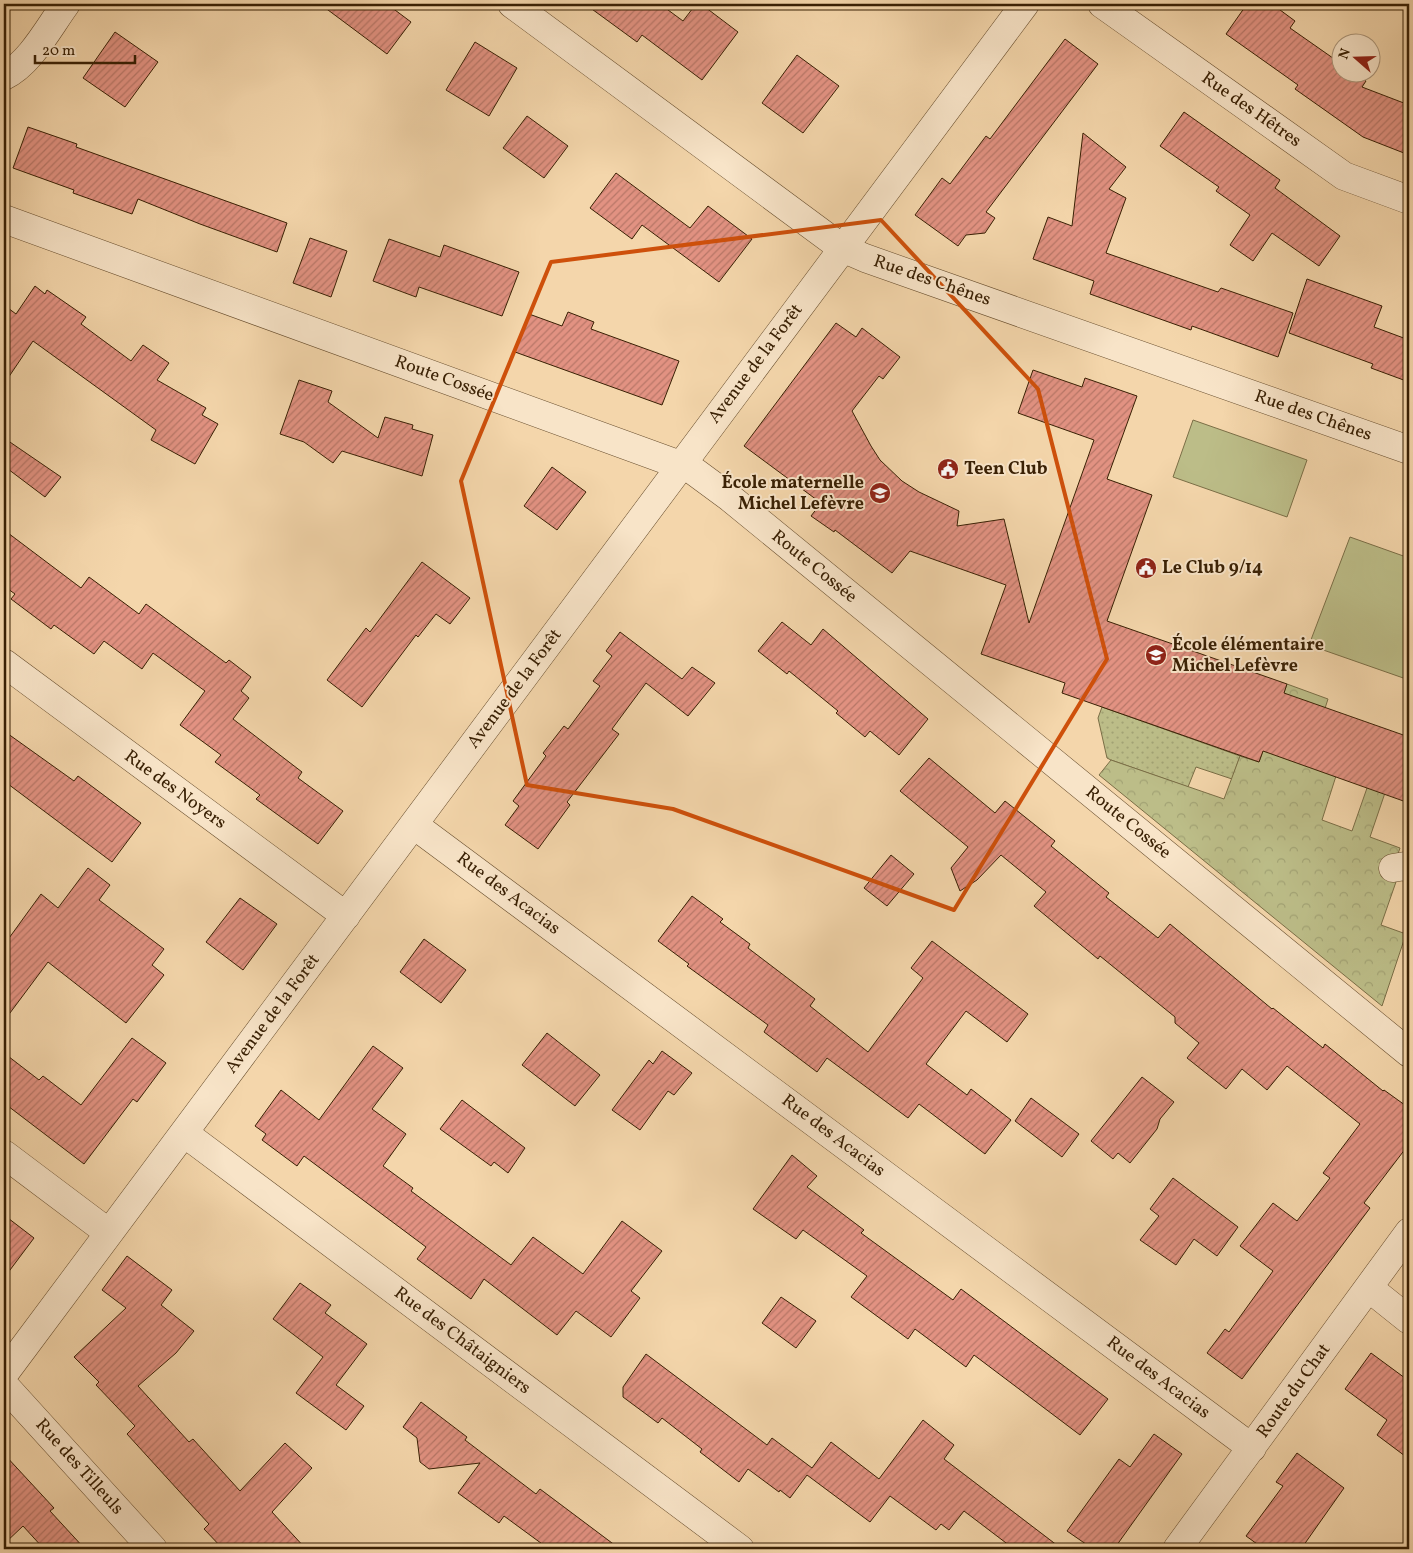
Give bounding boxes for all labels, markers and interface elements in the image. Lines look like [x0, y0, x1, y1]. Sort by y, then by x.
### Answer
scale bar [35, 32, 135, 64]
north arrow [1330, 32, 1380, 82]
text: 20 m [42, 41, 75, 62]
text: N [1335, 46, 1356, 62]
street label: Rue des Hêtres [1196, 66, 1306, 154]
street label: Rue des Chênes [870, 249, 994, 313]
street label: Avenue de la Forêt [703, 299, 809, 429]
street label: Route Cossée [391, 350, 497, 408]
street label: Rue des Chênes [1251, 384, 1375, 448]
public building icon: Teen Club [936, 457, 960, 481]
place label: Teen Club [964, 457, 1048, 482]
place label: École maternelle Michel Lefèvre [722, 471, 864, 517]
school or university icon: École maternelle Michel Lefèvre [868, 481, 892, 505]
street label: Route Cossée [766, 525, 862, 609]
public building icon: Le Club 9/14 [1134, 556, 1158, 580]
place label: Le Club 9/14 [1162, 556, 1263, 581]
street label: Avenue de la Forêt [462, 624, 568, 754]
place label: École élémentaire Michel Lefèvre [1172, 633, 1324, 679]
school or university icon: École élémentaire Michel Lefèvre [1144, 643, 1168, 667]
street label: Rue des Noyers [119, 744, 231, 836]
street label: Route Cossée [1080, 781, 1176, 865]
street label: Rue des Acacias [451, 847, 565, 941]
street label: Avenue de la Forêt [220, 949, 326, 1079]
street label: Rue des Acacias [776, 1089, 890, 1183]
street label: Rue des Châtaigniers [388, 1281, 536, 1401]
street label: Rue des Acacias [1101, 1331, 1215, 1425]
street label: Route du Chat [1251, 1339, 1337, 1443]
street label: Rue des Tilleuls [29, 1413, 129, 1521]

